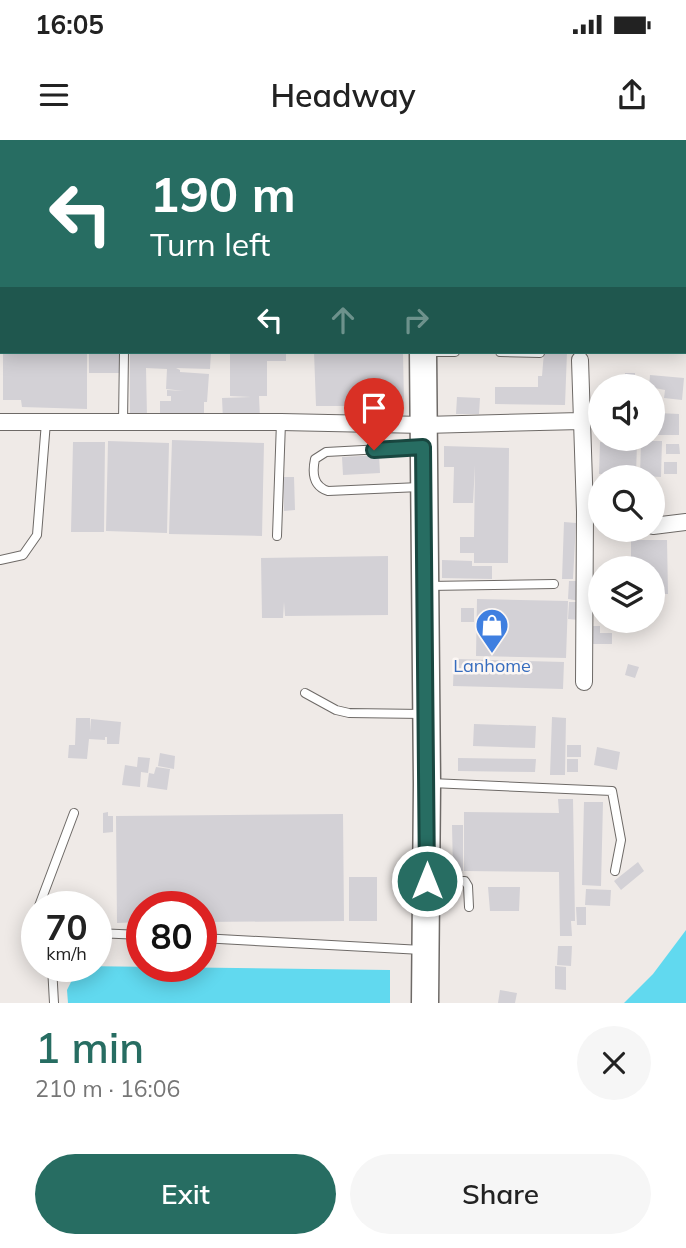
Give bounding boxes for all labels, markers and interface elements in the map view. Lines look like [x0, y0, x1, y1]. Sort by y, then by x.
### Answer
text: 16:05 [35, 8, 104, 41]
text: Headway [270, 75, 416, 115]
icon: menu [35, 76, 73, 114]
icon: share [613, 76, 651, 114]
text: 190 m [150, 163, 296, 224]
icon: left [35, 168, 126, 259]
text: Turn left [150, 224, 270, 264]
icon: left [251, 301, 289, 339]
icon: ahead [324, 301, 362, 339]
icon: right [397, 301, 435, 339]
map controls [588, 374, 665, 633]
button: sound [588, 374, 665, 451]
pin [344, 378, 404, 450]
icon: arrive [355, 389, 393, 427]
button: search [588, 465, 665, 542]
button: layers [588, 556, 665, 633]
shop icon: Lanhome [473, 606, 511, 655]
place label: Lanhome [453, 654, 531, 677]
position arrow [390, 844, 464, 918]
speed limit sign: 80 [126, 891, 217, 982]
text: 70 [45, 905, 88, 949]
text: km/h [46, 942, 87, 965]
text: 1 min [35, 1021, 144, 1074]
button: close [577, 1026, 651, 1100]
text: 210 m · 16:06 [35, 1074, 180, 1103]
button: Exit [35, 1154, 336, 1234]
button: Share [350, 1154, 651, 1234]

